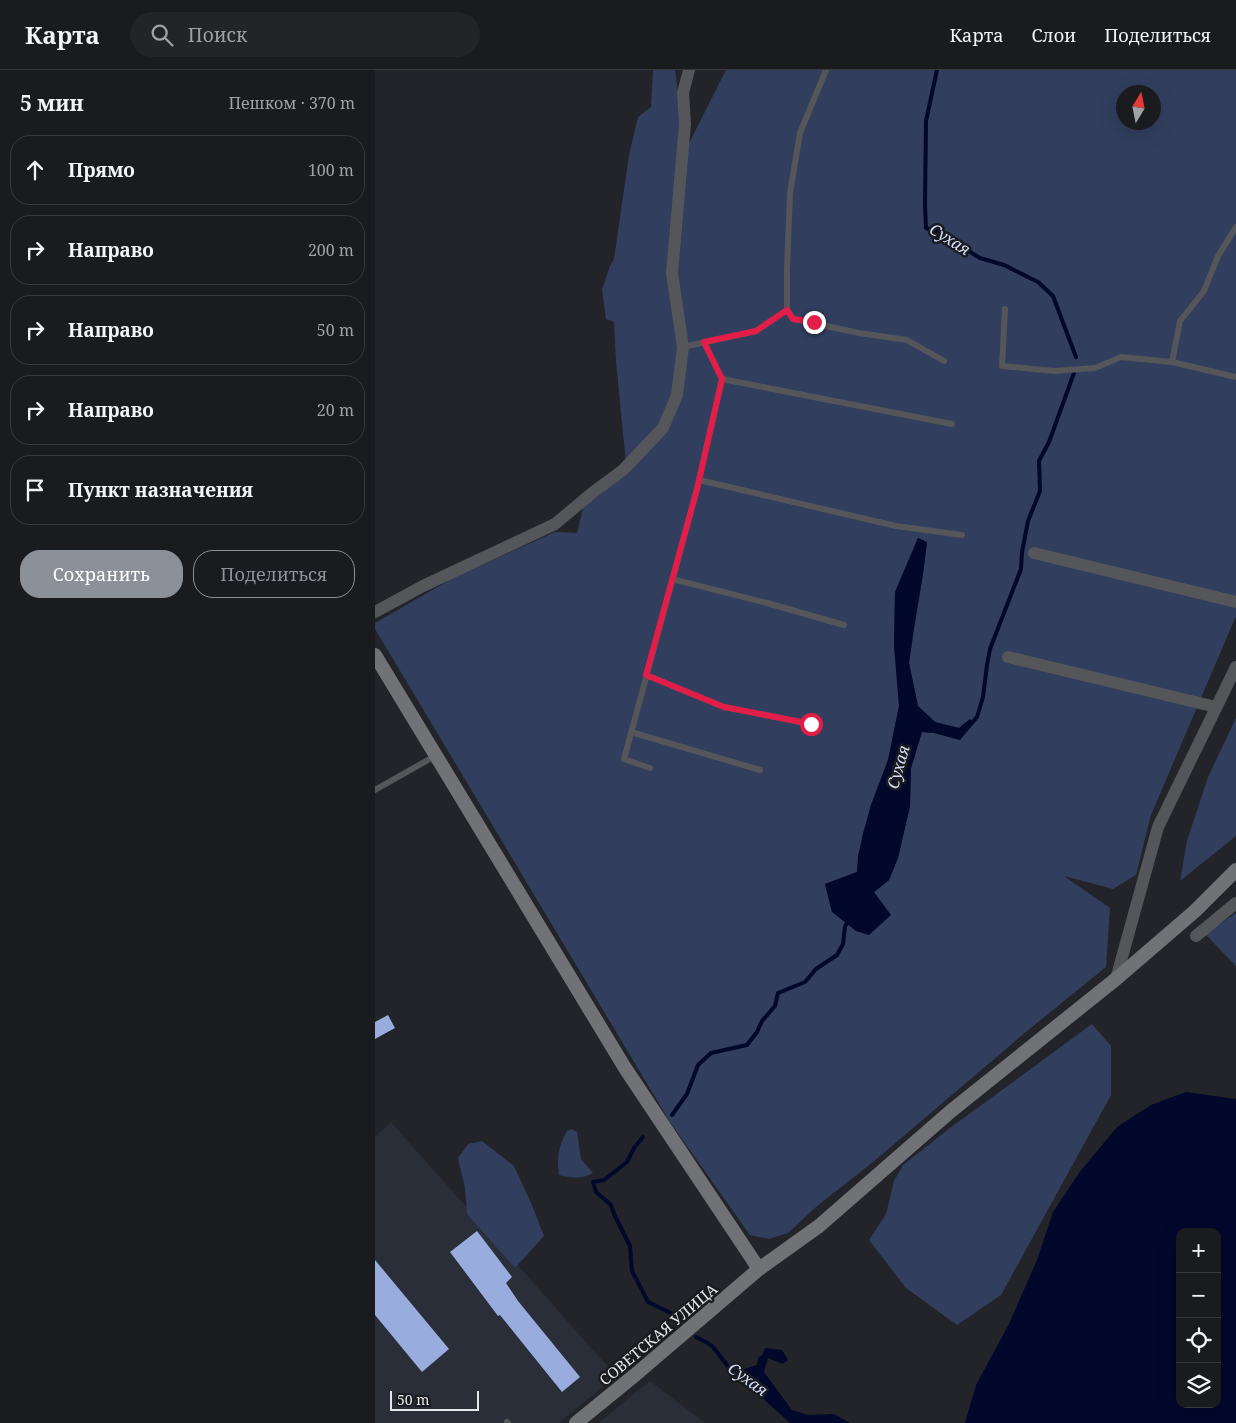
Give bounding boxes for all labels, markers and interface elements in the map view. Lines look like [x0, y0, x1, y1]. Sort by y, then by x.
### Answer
search box [130, 12, 480, 57]
text: Карта [25, 18, 100, 51]
icon: search [148, 21, 176, 49]
text: Поиск [188, 22, 247, 48]
text: Карта [949, 23, 1004, 47]
text: Слои [1032, 23, 1076, 47]
text: Поделиться [1104, 23, 1211, 47]
north arrow [1116, 85, 1161, 130]
text: 5 мин [20, 89, 84, 117]
text: Пешком · 370 m [228, 92, 355, 114]
icon: ahead [21, 156, 49, 184]
text: Прямо [68, 157, 135, 183]
text: 100 m [308, 159, 354, 181]
water label: Сухая [925, 218, 975, 260]
icon: right [21, 236, 49, 264]
text: Направо [68, 237, 154, 263]
text: 200 m [308, 239, 354, 261]
route end [803, 311, 826, 334]
icon: right [21, 316, 49, 344]
text: Направо [68, 317, 154, 343]
text: 50 m [317, 319, 354, 341]
icon: right [21, 396, 49, 424]
text: Направо [68, 397, 154, 423]
text: 20 m [317, 399, 354, 421]
icon: arrive [21, 476, 49, 504]
text: Пункт назначения [68, 477, 253, 503]
button: Сохранить [20, 550, 183, 598]
button: Поделиться [193, 550, 355, 598]
route start [800, 713, 823, 736]
water label: Сухая [881, 743, 915, 791]
map controls [1176, 1228, 1221, 1408]
button: + [1176, 1228, 1221, 1273]
button: − [1176, 1273, 1221, 1318]
street label: СОВЕТСКАЯ УЛИЦА [595, 1278, 722, 1389]
button: locate [1176, 1318, 1221, 1363]
water label: Сухая [724, 1357, 772, 1401]
button: layers [1176, 1363, 1221, 1408]
scale bar [390, 1388, 479, 1411]
text: 50 m [397, 1390, 430, 1409]

